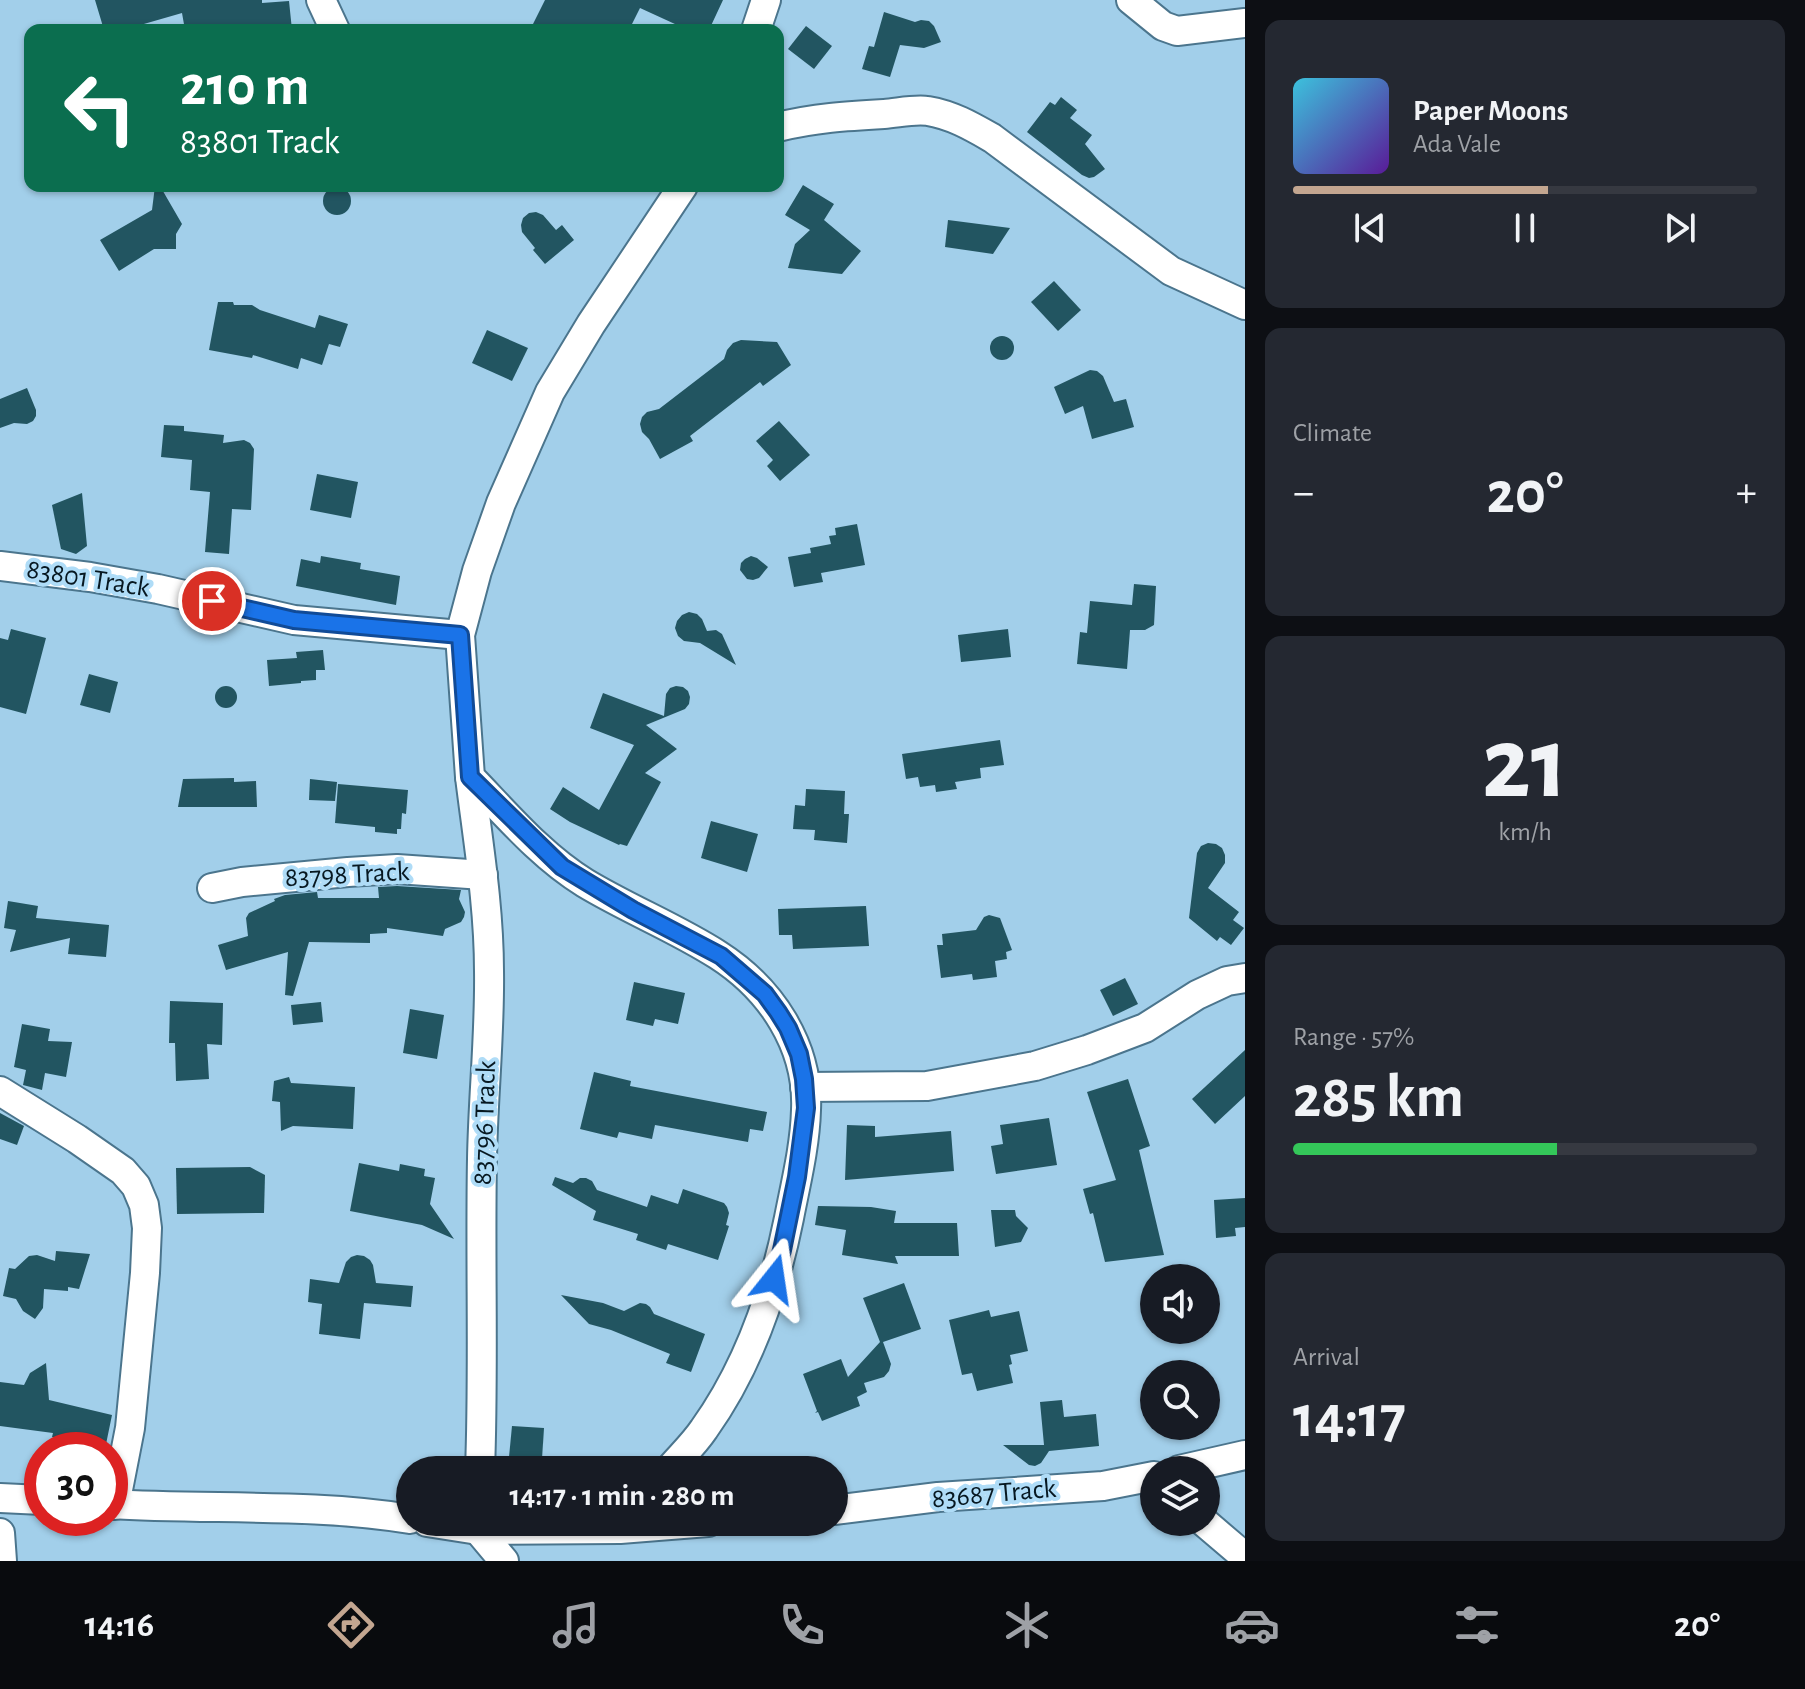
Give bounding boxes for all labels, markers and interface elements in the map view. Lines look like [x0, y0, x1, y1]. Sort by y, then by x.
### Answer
icon: left [48, 56, 152, 160]
text: 210 m [180, 59, 309, 115]
text: Paper Moons [1413, 96, 1568, 126]
text: 83801 Track [180, 124, 340, 160]
text: Ada Vale [1413, 131, 1501, 157]
icon: previous [1348, 206, 1392, 250]
icon: pause [1503, 206, 1547, 250]
icon: next [1658, 206, 1702, 250]
text: Climate [1293, 420, 1372, 446]
text: 20° [1486, 464, 1564, 524]
text: − [1293, 471, 1314, 515]
text: + [1736, 471, 1757, 515]
street label: 83801 Track [24, 555, 152, 603]
pin [178, 567, 246, 635]
icon: arrive [190, 579, 234, 623]
text: 21 [1482, 713, 1568, 817]
text: km/h [1498, 819, 1552, 845]
street label: 83798 Track [284, 858, 410, 892]
text: Range · 57% [1293, 1024, 1414, 1050]
street label: 83796 Track [469, 1060, 501, 1186]
text: 285 km [1293, 1068, 1464, 1128]
position arrow [732, 1237, 816, 1321]
map controls [1140, 1264, 1220, 1536]
button: sound [1140, 1264, 1220, 1344]
text: Arrival [1293, 1344, 1360, 1370]
button: search [1140, 1360, 1220, 1440]
text: 14:17 [1293, 1388, 1406, 1448]
speed limit sign: 30 [24, 1432, 128, 1536]
button: layers [1140, 1456, 1220, 1536]
street label: 83687 Track [931, 1475, 1058, 1513]
text: 14:17 · 1 min · 280 m [510, 1481, 734, 1511]
icon: directions [323, 1597, 379, 1653]
icon: music [548, 1597, 604, 1653]
icon: phone [774, 1597, 830, 1653]
icon: climate [999, 1597, 1055, 1653]
icon: car [1224, 1597, 1280, 1653]
icon: filters [1449, 1597, 1505, 1653]
text: 14:16 [85, 1607, 154, 1643]
text: 20° [1674, 1607, 1720, 1643]

